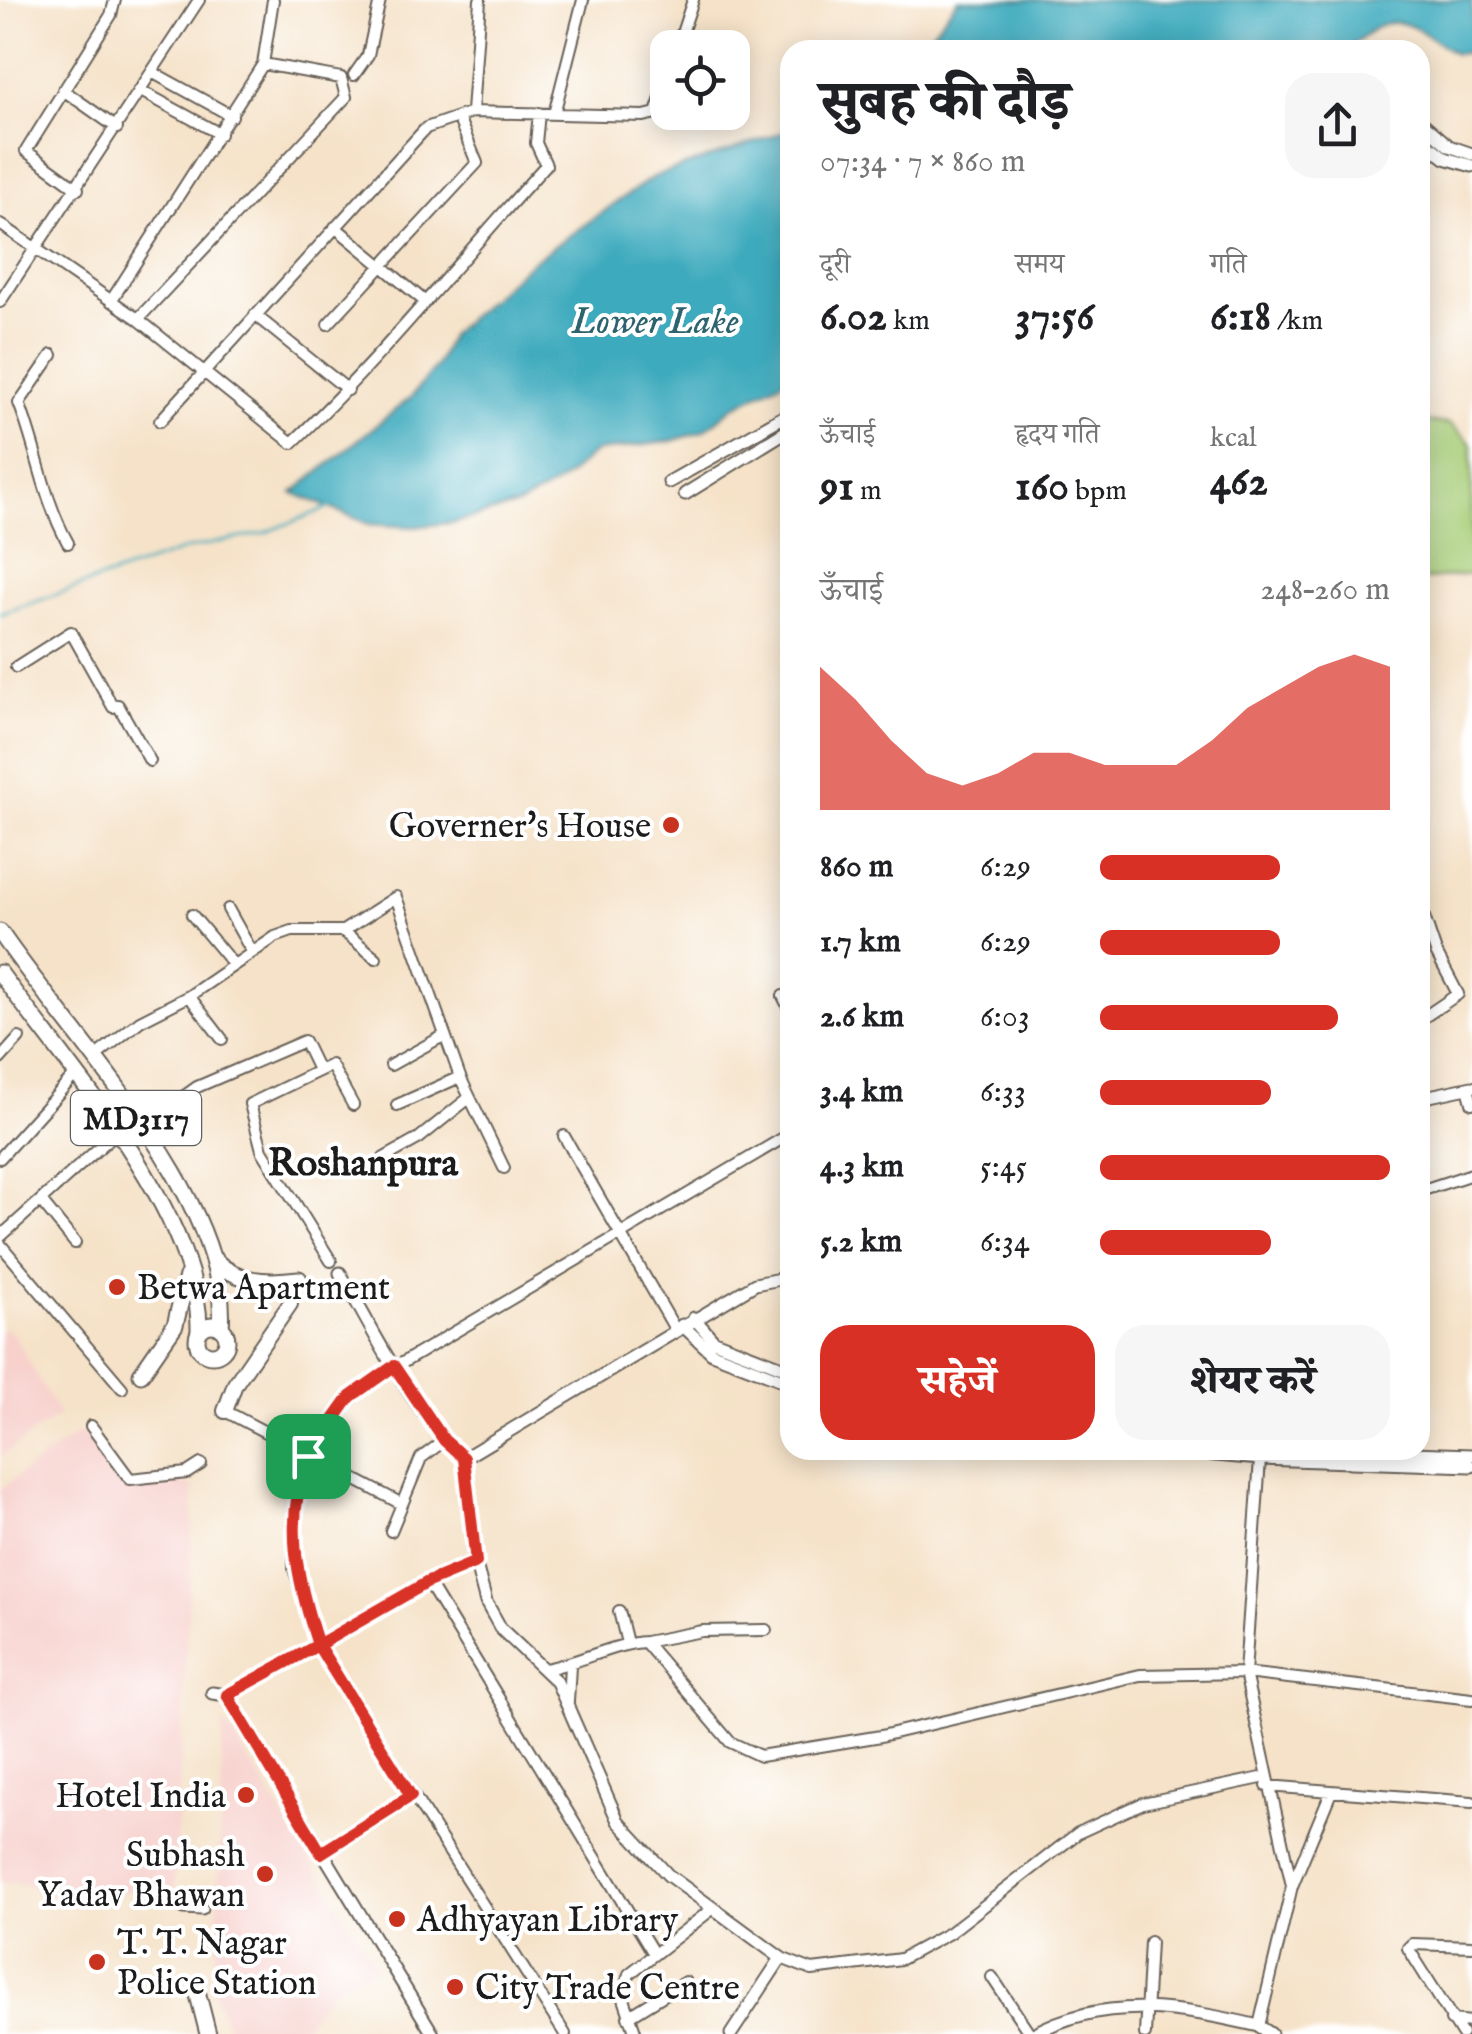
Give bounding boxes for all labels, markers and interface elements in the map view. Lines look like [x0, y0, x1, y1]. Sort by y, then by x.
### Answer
map controls [650, 30, 750, 130]
button: locate [650, 30, 750, 130]
text: सुबह की दौड़ [820, 69, 1070, 139]
button: share [1285, 73, 1390, 178]
text: 07:34 · 7 × 860 m [820, 142, 1025, 183]
text: दूरी [820, 248, 850, 283]
text: समय [1015, 248, 1064, 283]
text: गति [1210, 248, 1247, 283]
text: 6.02 [820, 291, 887, 344]
text: 37:56 [1015, 291, 1094, 344]
text: 6:18 [1210, 291, 1271, 344]
water label: Lower Lake [570, 299, 739, 347]
text: km [887, 304, 930, 339]
text: /km [1271, 304, 1323, 339]
text: ऊँचाई [820, 418, 875, 453]
text: हृदय गति [1015, 418, 1100, 453]
text: kcal [1210, 421, 1257, 456]
text: 462 [1210, 456, 1268, 509]
text: 91 [820, 461, 854, 514]
text: 160 [1015, 461, 1069, 514]
text: m [854, 474, 882, 509]
text: bpm [1069, 474, 1127, 509]
text: 248–260 m [1260, 570, 1390, 611]
text: ऊँचाई [820, 571, 883, 612]
place label: Governer's House [389, 805, 651, 850]
marker: Governer's House [660, 814, 682, 836]
text: 860 m [820, 847, 893, 888]
text: 6:29 [980, 847, 1031, 888]
text: 1.7 km [820, 922, 901, 963]
text: 6:29 [980, 922, 1031, 963]
text: 2.6 km [820, 997, 904, 1038]
text: 6:03 [980, 997, 1030, 1038]
text: 3.4 km [820, 1072, 904, 1113]
text: 6:33 [980, 1072, 1026, 1113]
road number: MD3117 [71, 1091, 201, 1145]
district label: Roshanpura [268, 1141, 459, 1189]
text: 4.3 km [820, 1147, 904, 1188]
text: 5:45 [980, 1147, 1027, 1188]
text: 5.2 km [820, 1222, 902, 1263]
text: 6:34 [980, 1222, 1030, 1263]
place label: Betwa Apartment [137, 1267, 390, 1312]
marker: Betwa Apartment [106, 1276, 128, 1298]
button: सहेजें [820, 1325, 1095, 1440]
button: शेयर करें [1115, 1325, 1390, 1440]
pin [266, 1414, 351, 1499]
icon: arrive [281, 1429, 336, 1484]
place label: Hotel India [55, 1775, 227, 1820]
marker: Hotel India [235, 1784, 257, 1806]
place label: Subhash Yadav Bhawan [37, 1834, 245, 1919]
marker: Subhash Yadav Bhawan [254, 1863, 276, 1885]
place label: Adhyayan Library [416, 1899, 679, 1944]
marker: Adhyayan Library [386, 1908, 408, 1930]
place label: T. T. Nagar Police Station [117, 1922, 317, 2007]
marker: T. T. Nagar Police Station [86, 1951, 108, 1973]
place label: City Trade Centre [475, 1967, 740, 2012]
marker: City Trade Centre [444, 1976, 466, 1998]

